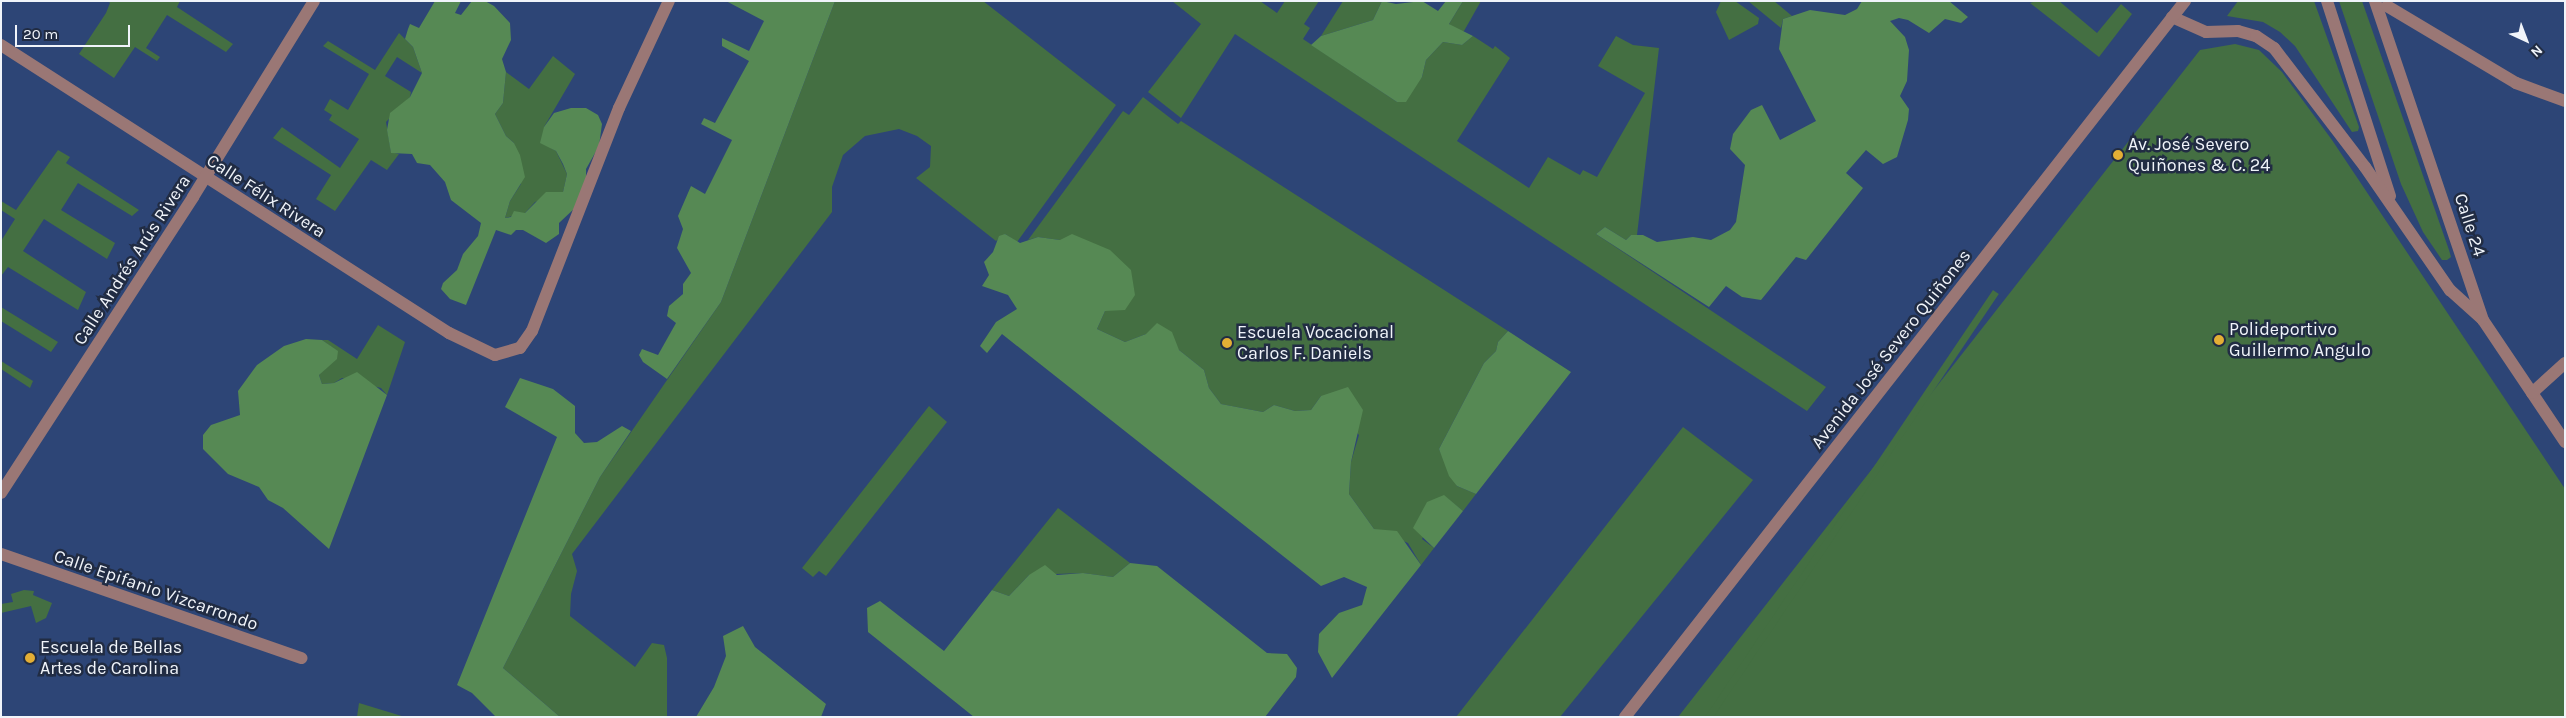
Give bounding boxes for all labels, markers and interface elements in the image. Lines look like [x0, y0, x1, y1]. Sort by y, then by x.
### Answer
scale bar [18, 15, 132, 47]
north arrow [2501, 15, 2551, 65]
text: 20 m [23, 25, 58, 43]
text: N [2527, 42, 2546, 61]
place label: Av. José Severo Quiñones & C. 24 [2128, 134, 2270, 176]
street label: Calle Félix Rivera [202, 149, 330, 243]
marker: Av. José Severo Quiñones & C. 24 [2112, 149, 2124, 161]
street label: Calle Andrés Arús Rivera [69, 171, 195, 349]
street label: Calle 24 [2450, 191, 2490, 259]
street label: Avenida José Severo Quiñones [1807, 245, 1975, 453]
place label: Polideportivo Guillermo Angulo [2229, 319, 2371, 362]
place label: Escuela Vocacional Carlos F. Daniels [1237, 322, 1394, 364]
marker: Polideportivo Guillermo Angulo [2213, 334, 2225, 346]
marker: Escuela Vocacional Carlos F. Daniels [1221, 337, 1233, 349]
street label: Calle Epifanio Vizcarrondo [51, 545, 261, 635]
place label: Escuela de Bellas Artes de Carolina [40, 637, 182, 680]
marker: Escuela de Bellas Artes de Carolina [24, 652, 36, 664]

